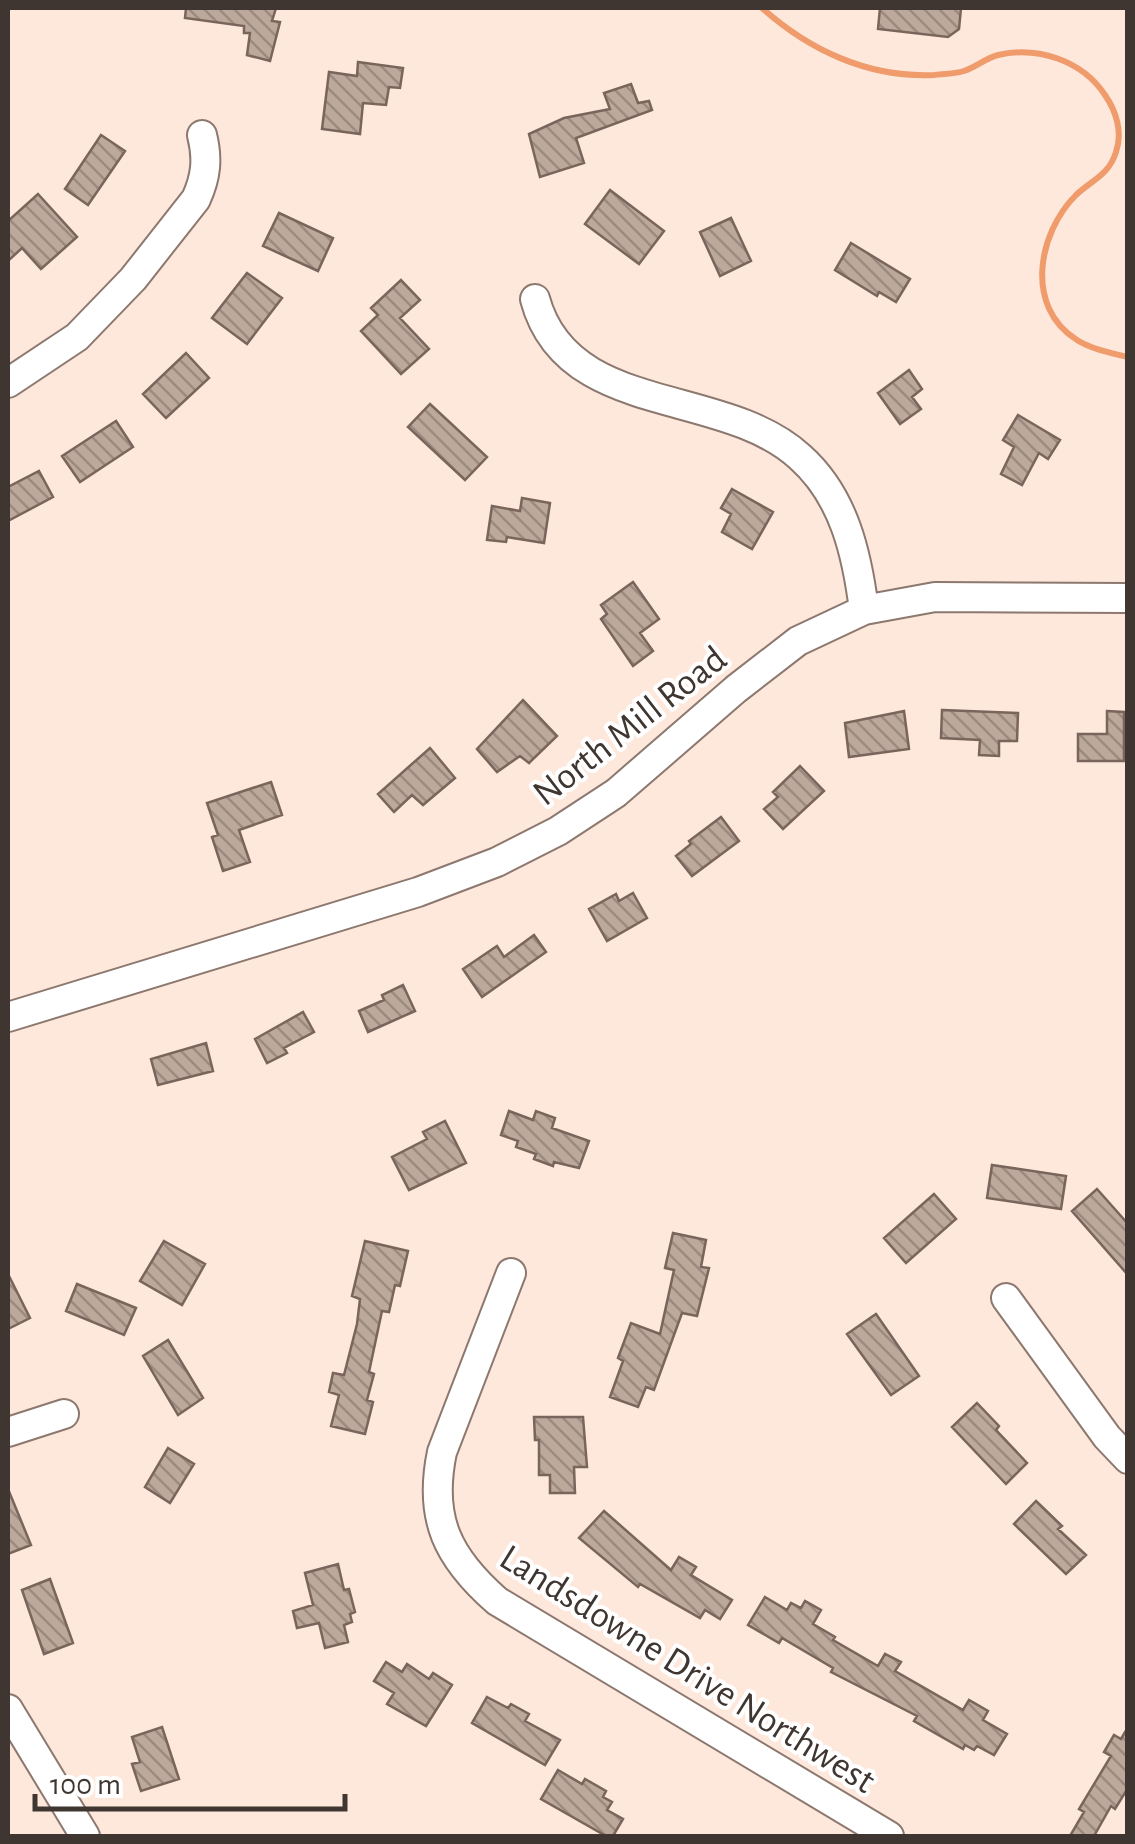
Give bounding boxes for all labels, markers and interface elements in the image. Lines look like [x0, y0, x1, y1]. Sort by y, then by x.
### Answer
street label: North Mill Road [526, 640, 734, 813]
street label: Landsdowne Drive Northwest [493, 1539, 881, 1801]
scale bar [35, 1749, 345, 1811]
text: 100 m [50, 1770, 121, 1800]

